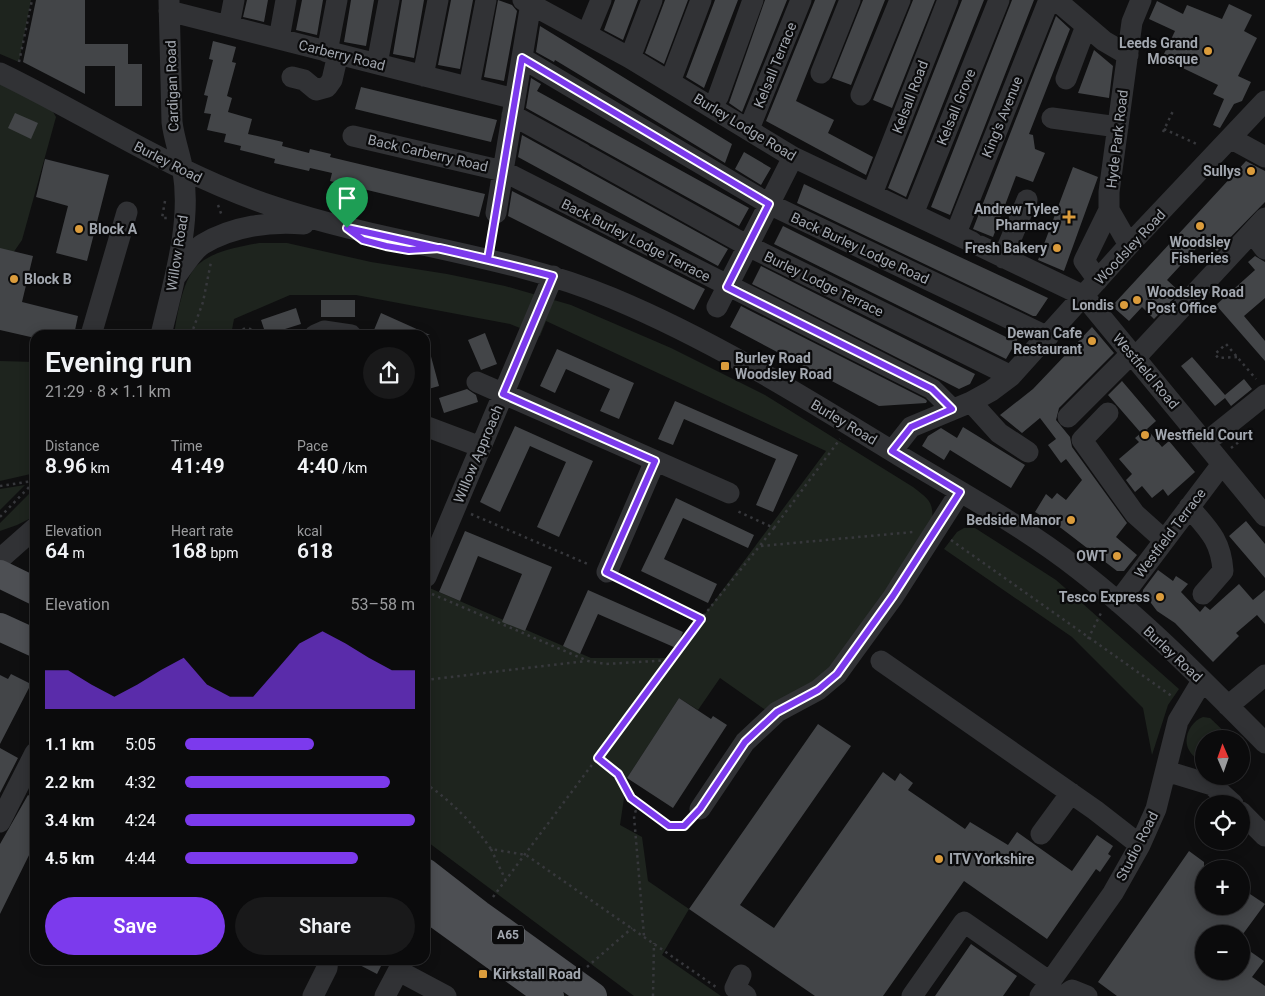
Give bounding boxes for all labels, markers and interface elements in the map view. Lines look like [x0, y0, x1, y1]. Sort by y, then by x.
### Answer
street label: Kelsall Terrace [751, 20, 799, 110]
place label: Leeds Grand Mosque [1119, 35, 1198, 67]
street label: Carberry Road [297, 37, 387, 73]
street label: Cardigan Road [162, 40, 182, 132]
marker: Leeds Grand Mosque [1202, 45, 1214, 57]
street label: Kelsall Road [889, 58, 931, 136]
street label: Kelsall Grove [933, 67, 979, 147]
street label: King's Avenue [978, 74, 1026, 160]
street label: Hyde Park Road [1103, 89, 1131, 189]
street label: Burley Lodge Road [691, 90, 799, 164]
street label: Back Carberry Road [366, 131, 490, 175]
street label: Burley Road [131, 138, 205, 186]
place label: Sullys [1203, 163, 1241, 179]
marker: Sullys [1245, 165, 1257, 177]
pin [326, 177, 368, 228]
icon: arrive [333, 184, 361, 212]
street label: Back Burley Lodge Terrace [559, 195, 713, 285]
place label: Andrew Tylee Pharmacy [974, 201, 1060, 233]
street label: Woodsley Road [1091, 206, 1169, 288]
street label: Back Burley Lodge Road [788, 209, 932, 287]
marker: Andrew Tylee Pharmacy [1063, 211, 1075, 223]
street label: Willow Road [163, 214, 191, 292]
marker: Woodsley Fisheries [1194, 220, 1206, 232]
place label: Block A [89, 221, 138, 237]
marker: Block A [73, 223, 85, 235]
place label: Woodsley Fisheries [1169, 234, 1232, 266]
place label: Fresh Bakery [965, 240, 1048, 256]
marker: Fresh Bakery [1051, 242, 1063, 254]
street label: Burley Lodge Terrace [762, 248, 886, 320]
place label: Block B [24, 271, 72, 287]
marker: Block B [8, 273, 20, 285]
place label: Woodsley Road Post Office [1147, 284, 1244, 316]
marker: Woodsley Road Post Office [1131, 294, 1143, 306]
place label: Londis [1072, 297, 1114, 313]
marker: Londis [1118, 299, 1130, 311]
place label: Dewan Cafe Restaurant [1007, 325, 1082, 357]
street label: Westfield Road [1110, 330, 1182, 412]
marker: Dewan Cafe Restaurant [1086, 335, 1098, 347]
text: Evening run [45, 346, 192, 379]
button: share [363, 347, 415, 399]
place label: Burley Road Woodsley Road [735, 350, 832, 382]
marker: Burley Road Woodsley Road [719, 360, 731, 372]
text: 21:29 · 8 × 1.1 km [45, 382, 171, 401]
street label: Burley Road [808, 396, 880, 448]
street label: Willow Approach [450, 403, 506, 505]
place label: Westfield Court [1155, 427, 1253, 443]
marker: Westfield Court [1139, 429, 1151, 441]
text: Distance [45, 438, 100, 454]
text: Time [171, 438, 202, 454]
text: Pace [297, 438, 328, 454]
text: 8.96 [45, 454, 87, 478]
text: 41:49 [171, 454, 225, 478]
text: 4:40 [297, 454, 339, 478]
text: km [87, 460, 110, 476]
text: /km [339, 460, 367, 476]
street label: Westfield Terrace [1131, 485, 1209, 581]
place label: Bedside Manor [966, 512, 1061, 528]
marker: Bedside Manor [1065, 514, 1077, 526]
text: Elevation [45, 523, 102, 539]
text: Heart rate [171, 523, 233, 539]
text: kcal [297, 523, 322, 539]
text: 64 [45, 539, 69, 563]
text: 168 [171, 539, 207, 563]
text: 618 [297, 539, 333, 563]
text: m [69, 545, 85, 561]
text: bpm [207, 545, 238, 561]
place label: OWT [1076, 548, 1107, 564]
marker: OWT [1111, 550, 1123, 562]
place label: Tesco Express [1059, 589, 1150, 605]
marker: Tesco Express [1154, 591, 1166, 603]
text: Elevation [45, 595, 110, 614]
text: 53–58 m [351, 595, 415, 614]
street label: Burley Road [1140, 623, 1206, 685]
north arrow [1195, 730, 1250, 785]
map controls [1195, 730, 1250, 980]
text: 1.1 km [45, 735, 94, 754]
text: 5:05 [125, 735, 156, 754]
text: 2.2 km [45, 773, 94, 792]
text: 4:32 [125, 773, 156, 792]
button: locate [1195, 795, 1250, 850]
street label: Studio Road [1113, 809, 1161, 883]
text: 3.4 km [45, 811, 94, 830]
text: 4:24 [125, 811, 156, 830]
text: 4.5 km [45, 849, 94, 868]
text: 4:44 [125, 849, 156, 868]
place label: ITV Yorkshire [949, 851, 1035, 867]
marker: ITV Yorkshire [933, 853, 945, 865]
button: + [1195, 860, 1250, 915]
button: Save [45, 897, 225, 955]
button: Share [235, 897, 415, 955]
button: − [1195, 925, 1250, 980]
road number: A65 [492, 926, 524, 944]
place label: Kirkstall Road [493, 966, 581, 982]
marker: Kirkstall Road [477, 968, 489, 980]

